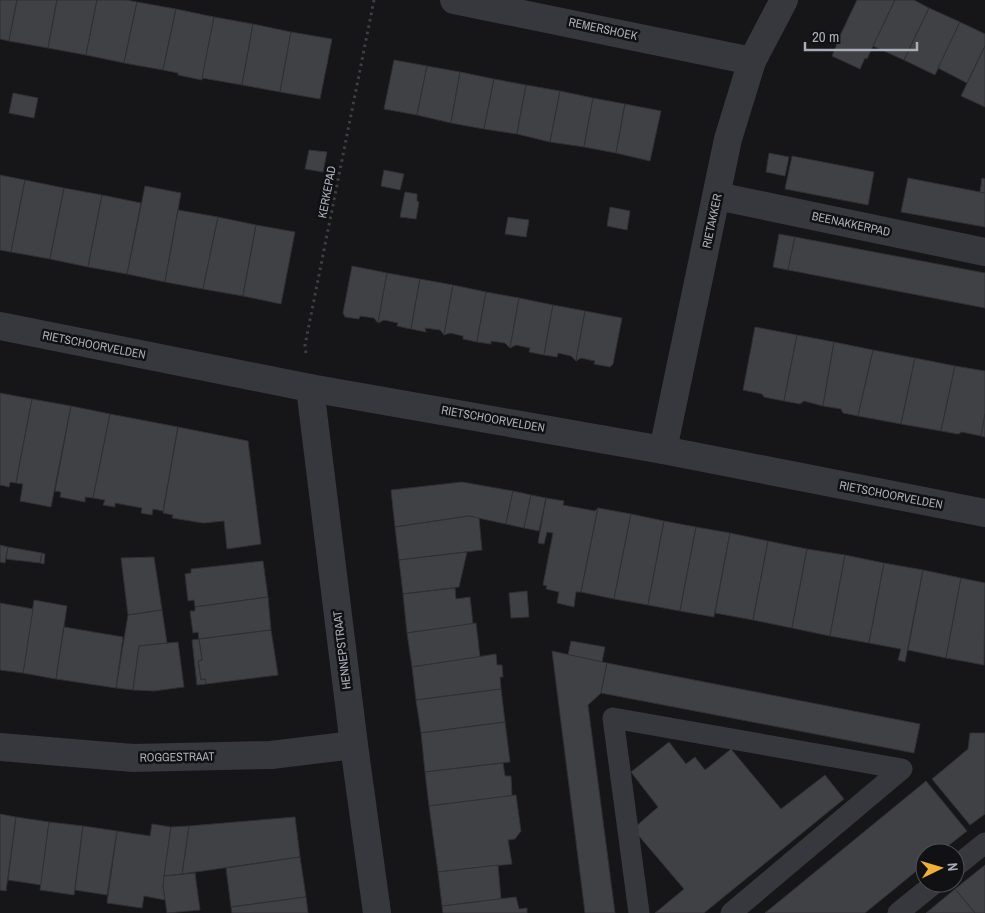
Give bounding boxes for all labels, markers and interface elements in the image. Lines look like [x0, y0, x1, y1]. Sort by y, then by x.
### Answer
street label: REMERSHOEK [567, 14, 639, 44]
scale bar [805, 20, 918, 52]
text: 20 m [812, 26, 839, 47]
street label: KERKEPAD [314, 165, 340, 219]
street label: RIETAKKER [698, 192, 726, 250]
street label: BEENAKKERPAD [810, 208, 892, 240]
street label: RIETSCHOORVELDEN [41, 327, 147, 363]
street label: RIETSCHOORVELDEN [440, 402, 546, 436]
street label: RIETSCHOORVELDEN [838, 477, 944, 513]
street label: HENNEPSTRAAT [329, 610, 355, 690]
street label: ROGGESTRAAT [139, 748, 215, 766]
north arrow [915, 843, 965, 893]
text: N [944, 862, 962, 872]

